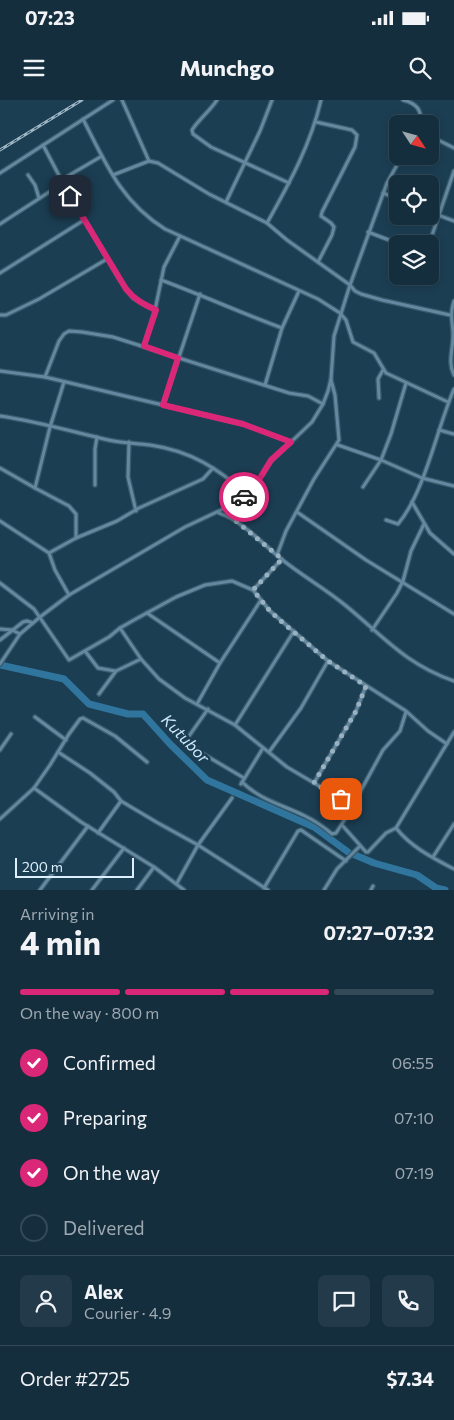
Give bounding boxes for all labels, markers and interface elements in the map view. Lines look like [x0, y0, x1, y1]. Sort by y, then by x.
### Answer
text: 07:23 [25, 6, 75, 29]
icon: menu [20, 54, 48, 82]
text: Munchgo [180, 54, 274, 81]
icon: search [406, 54, 434, 82]
north arrow [389, 115, 439, 165]
map controls [389, 115, 439, 285]
pin [49, 175, 91, 217]
button: locate [389, 175, 439, 225]
icon: home [56, 182, 84, 210]
button: layers [389, 235, 439, 285]
courier [219, 472, 269, 522]
icon: car [230, 483, 258, 511]
water label: Kutubor [158, 710, 214, 767]
pin [320, 778, 362, 820]
icon: bag [327, 785, 355, 813]
scale bar [15, 855, 134, 878]
text: 200 m [22, 858, 63, 875]
text: Arriving in [20, 904, 94, 923]
text: 07:27–07:32 [324, 921, 434, 944]
text: 4 min [20, 922, 101, 962]
text: On the way · 800 m [20, 1003, 159, 1022]
icon: check [20, 1049, 48, 1077]
text: Confirmed [63, 1051, 156, 1074]
text: 06:55 [392, 1053, 434, 1072]
icon: check [20, 1104, 48, 1132]
text: Preparing [63, 1106, 147, 1129]
text: 07:10 [394, 1108, 434, 1127]
icon: check [20, 1159, 48, 1187]
text: On the way [63, 1161, 160, 1184]
text: 07:19 [395, 1163, 434, 1182]
text: Delivered [63, 1216, 144, 1239]
button: person [20, 1275, 72, 1327]
button: chat [318, 1275, 370, 1327]
button: phone [382, 1275, 434, 1327]
text: Alex [84, 1280, 124, 1303]
text: Courier · 4.9 [84, 1303, 171, 1322]
text: Order #2725 [20, 1367, 130, 1390]
text: $7.34 [386, 1367, 434, 1390]

